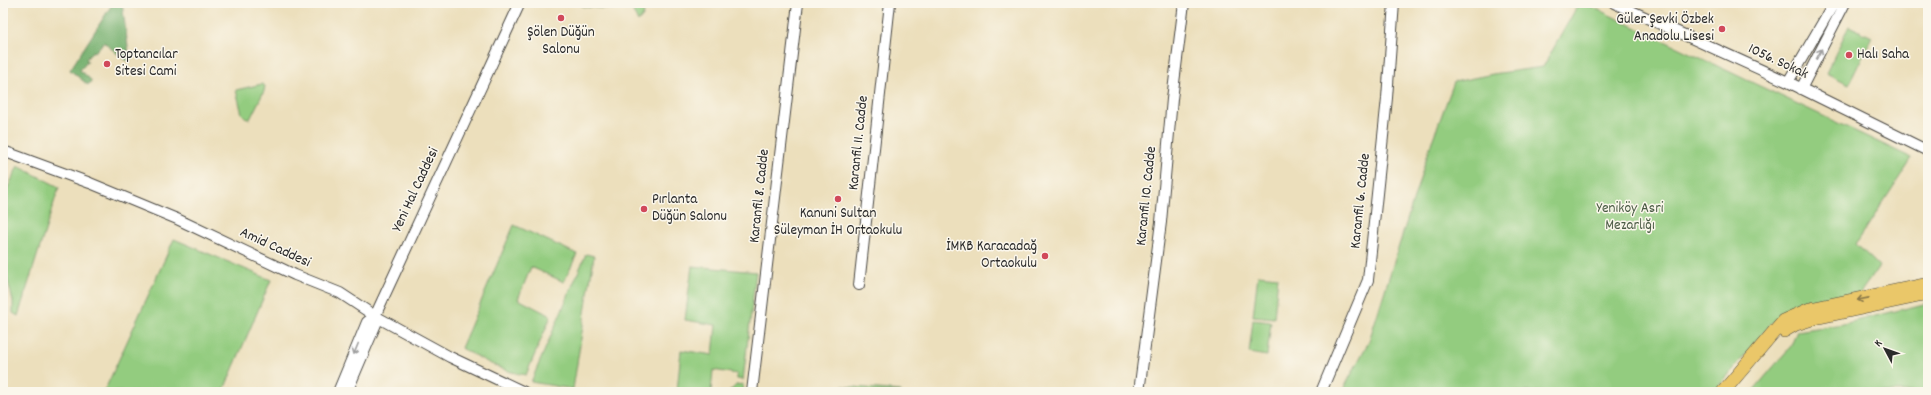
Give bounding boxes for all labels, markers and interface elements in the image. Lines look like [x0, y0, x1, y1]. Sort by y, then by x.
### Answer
place label: Güler Şevki Özbek Anadolu Lisesi [1616, 9, 1714, 48]
marker: Şölen Düğün Salonu [556, 13, 566, 23]
place label: Şölen Düğün Salonu [527, 22, 595, 61]
marker: Güler Şevki Özbek Anadolu Lisesi [1717, 24, 1727, 34]
street label: 1056. Sokak [1744, 38, 1812, 86]
place label: Toptancılar Sitesi Cami [115, 44, 178, 83]
place label: Halı Saha [1857, 44, 1910, 66]
one-way arrow [1815, 48, 1823, 60]
marker: Halı Saha [1844, 50, 1854, 60]
marker: Toptancılar Sitesi Cami [102, 59, 112, 69]
street label: Karanfil 11. Cadde [843, 94, 875, 191]
street label: Yeni Hal Caddesi [387, 144, 445, 236]
street label: Karanfil 10. Cadde [1131, 145, 1163, 247]
street label: Karanfil 8. Cadde [744, 147, 776, 244]
street label: Karanfil 6. Cadde [1345, 152, 1377, 250]
place label: Pırlanta Düğün Salonu [652, 189, 727, 228]
marker: Kanuni Sultan Süleyman İH Ortaokulu [833, 194, 843, 204]
park label: Yeniköy Asri Mezarlığı [1597, 198, 1664, 237]
place label: Kanuni Sultan Süleyman İH Ortaokulu [774, 203, 902, 242]
marker: Pırlanta Düğün Salonu [639, 204, 649, 214]
street label: Amid Caddesi [236, 222, 314, 274]
place label: İMKB Karacadağ Ortaokulu [946, 236, 1037, 275]
marker: İMKB Karacadağ Ortaokulu [1040, 251, 1050, 261]
one-way arrow [1856, 295, 1869, 303]
north arrow [1865, 329, 1905, 369]
text: K [1871, 337, 1887, 351]
one-way arrow [352, 343, 359, 355]

